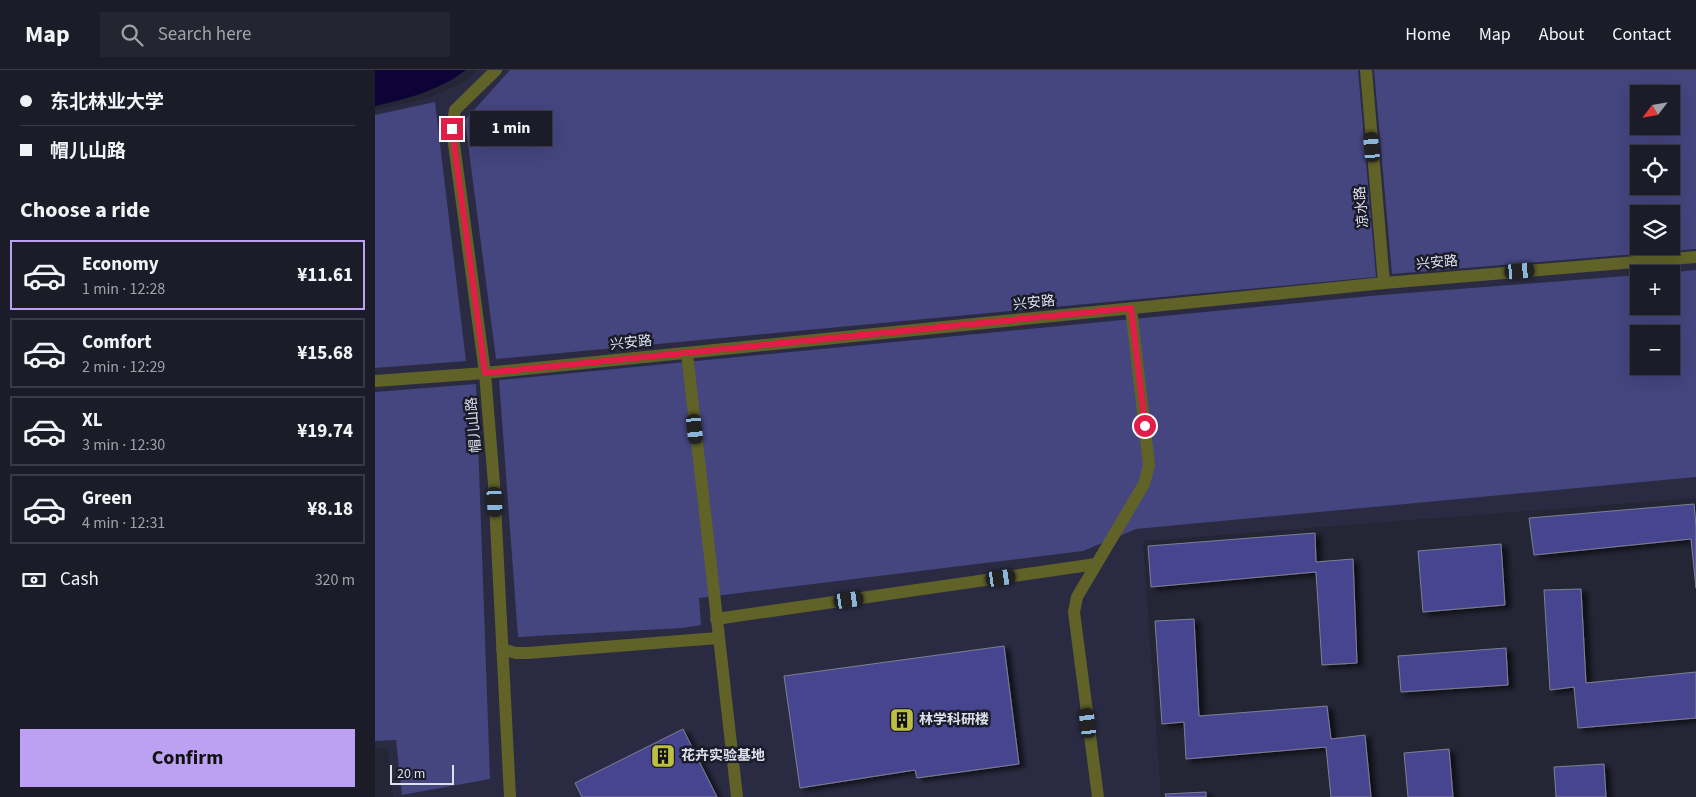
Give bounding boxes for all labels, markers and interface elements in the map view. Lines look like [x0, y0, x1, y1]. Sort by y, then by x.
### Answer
search box [100, 12, 450, 57]
text: Map [25, 17, 70, 52]
icon: search [118, 21, 146, 49]
text: Search here [158, 21, 251, 48]
text: Home [1405, 22, 1451, 47]
text: Map [1479, 22, 1511, 47]
text: About [1539, 22, 1584, 47]
text: Contact [1612, 22, 1671, 47]
north arrow [1630, 85, 1680, 135]
map controls [1630, 85, 1680, 375]
text: 东北林业大学 [50, 89, 164, 116]
callout: 1 min [469, 112, 552, 146]
text: 1 min [492, 117, 530, 139]
route end [441, 118, 463, 140]
car [1363, 131, 1380, 163]
text: 帽儿山路 [50, 138, 126, 165]
button: locate [1630, 145, 1680, 195]
street label: 凉水路 [1350, 185, 1374, 229]
text: Choose a ride [20, 194, 150, 226]
button: layers [1630, 205, 1680, 255]
text: Economy [82, 251, 159, 278]
street label: 兴安路 [1415, 251, 1459, 275]
icon: car [22, 253, 67, 298]
text: ¥11.61 [297, 262, 353, 289]
car [1504, 262, 1535, 280]
button: + [1630, 265, 1680, 315]
text: 1 min · 12:28 [82, 278, 165, 300]
street label: 兴安路 [1012, 291, 1056, 315]
button: − [1630, 325, 1680, 375]
text: Comfort [82, 329, 152, 356]
icon: car [22, 331, 67, 376]
street label: 兴安路 [609, 331, 653, 355]
text: ¥15.68 [297, 340, 353, 367]
text: 2 min · 12:29 [82, 356, 165, 378]
street label: 帽儿山路 [462, 396, 486, 454]
text: XL [82, 407, 103, 434]
icon: car [22, 409, 67, 454]
car [685, 413, 704, 445]
route start [1134, 415, 1156, 437]
text: ¥19.74 [297, 418, 353, 445]
text: 3 min · 12:30 [82, 434, 165, 456]
text: Green [82, 485, 132, 512]
icon: car [22, 487, 67, 532]
car [486, 487, 503, 517]
text: ¥8.18 [307, 496, 353, 523]
text: 4 min · 12:31 [82, 512, 165, 534]
icon: cash [20, 566, 48, 594]
text: Cash [60, 566, 99, 593]
car [985, 568, 1016, 588]
text: 320 m [315, 569, 355, 591]
car [833, 590, 864, 610]
building icon: 林学科研楼 [889, 707, 915, 733]
car [1078, 707, 1097, 739]
place label: 林学科研楼 [919, 710, 989, 730]
button: Confirm [20, 729, 355, 787]
building icon: 花卉实验基地 [650, 743, 676, 769]
place label: 花卉实验基地 [681, 746, 765, 766]
scale bar [390, 762, 454, 785]
text: 20 m [397, 764, 425, 784]

